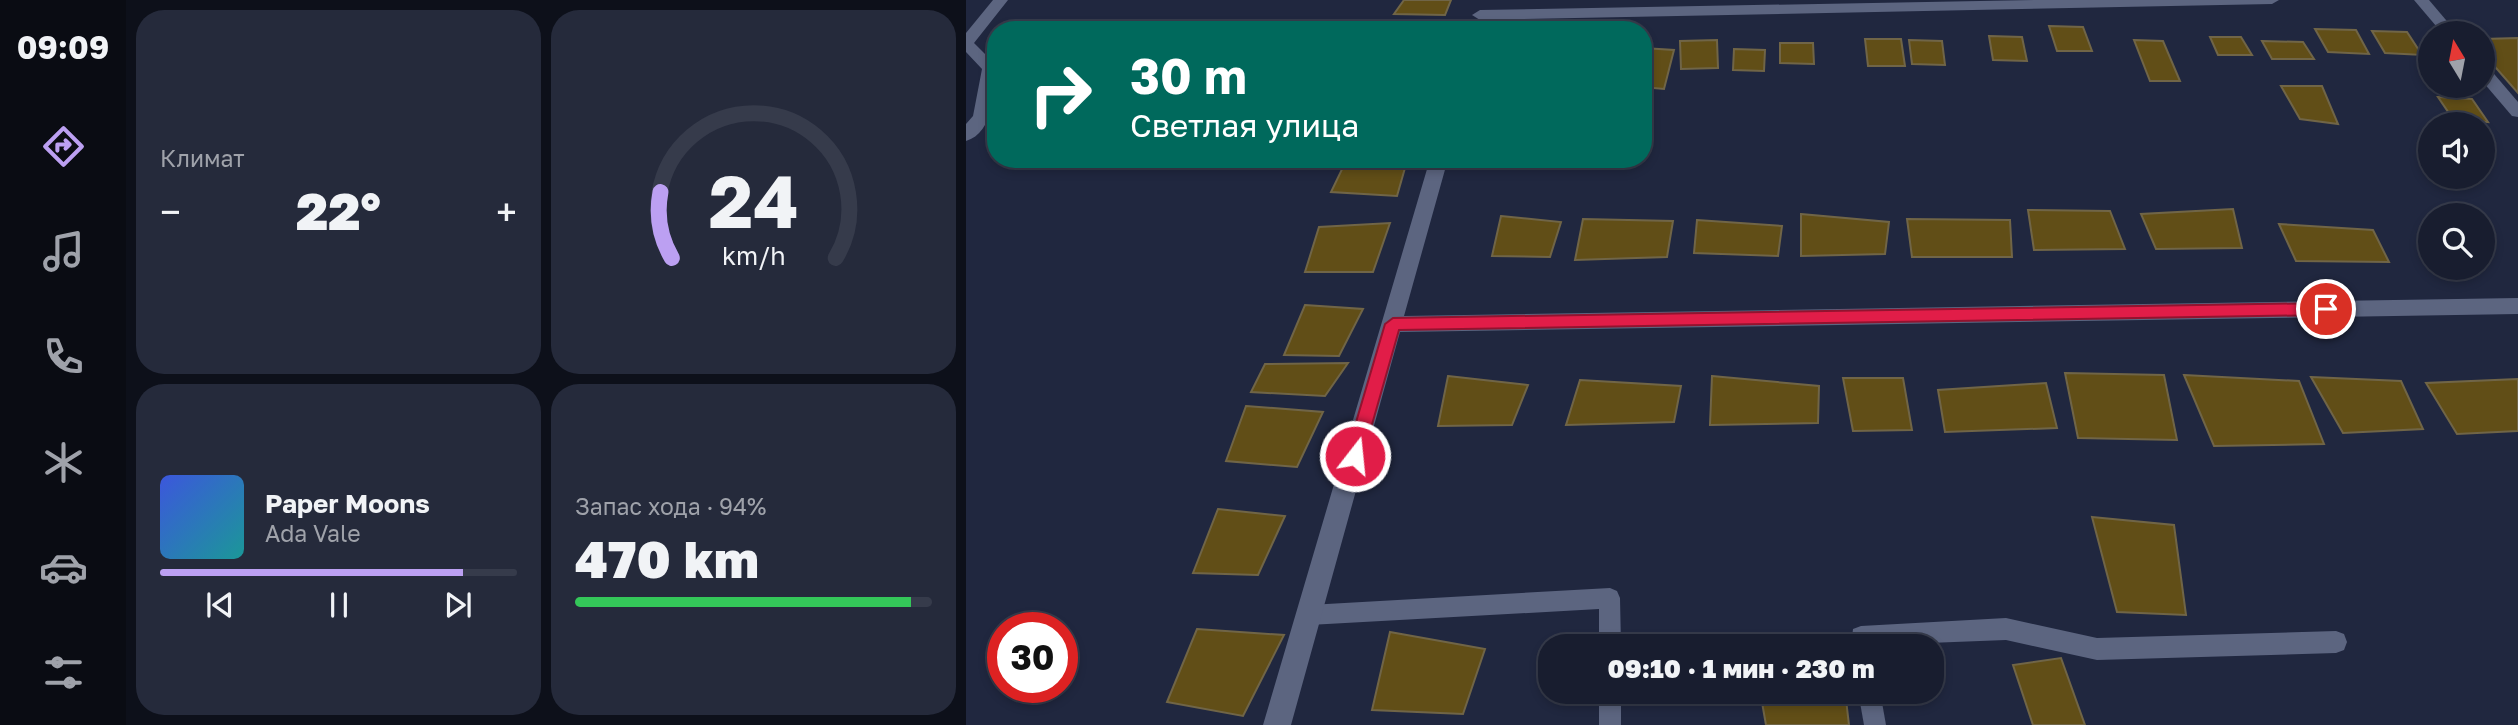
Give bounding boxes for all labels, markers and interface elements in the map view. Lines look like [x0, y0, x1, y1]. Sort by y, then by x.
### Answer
north arrow [2418, 21, 2496, 98]
map controls [2418, 21, 2495, 280]
text: 09:09 [17, 28, 109, 66]
text: 30 m [1130, 46, 1247, 105]
icon: right [1015, 49, 1106, 140]
text: Светлая улица [1130, 106, 1359, 144]
button: sound [2418, 112, 2495, 189]
icon: directions [39, 122, 88, 171]
text: Климат [160, 144, 245, 172]
text: 24 [709, 157, 798, 244]
text: 22° [296, 179, 381, 241]
text: − [160, 189, 181, 234]
text: + [496, 189, 517, 234]
button: search [2418, 203, 2495, 280]
icon: music [39, 227, 88, 276]
text: km/h [722, 240, 785, 271]
pin [2296, 279, 2356, 339]
icon: arrive [2307, 290, 2345, 328]
icon: phone [39, 332, 88, 381]
position arrow [1318, 419, 1392, 493]
icon: climate [39, 438, 88, 487]
text: Paper Moons [265, 488, 430, 519]
text: Запас хода · 94% [575, 492, 766, 520]
text: Ada Vale [265, 519, 361, 547]
text: 470 km [575, 527, 759, 589]
icon: car [39, 543, 88, 592]
icon: previous [201, 586, 239, 624]
icon: pause [320, 586, 358, 624]
icon: next [439, 586, 477, 624]
speed limit sign: 30 [987, 612, 1078, 703]
icon: filters [39, 648, 88, 697]
text: 09:10 · 1 мин · 230 m [1607, 653, 1875, 684]

